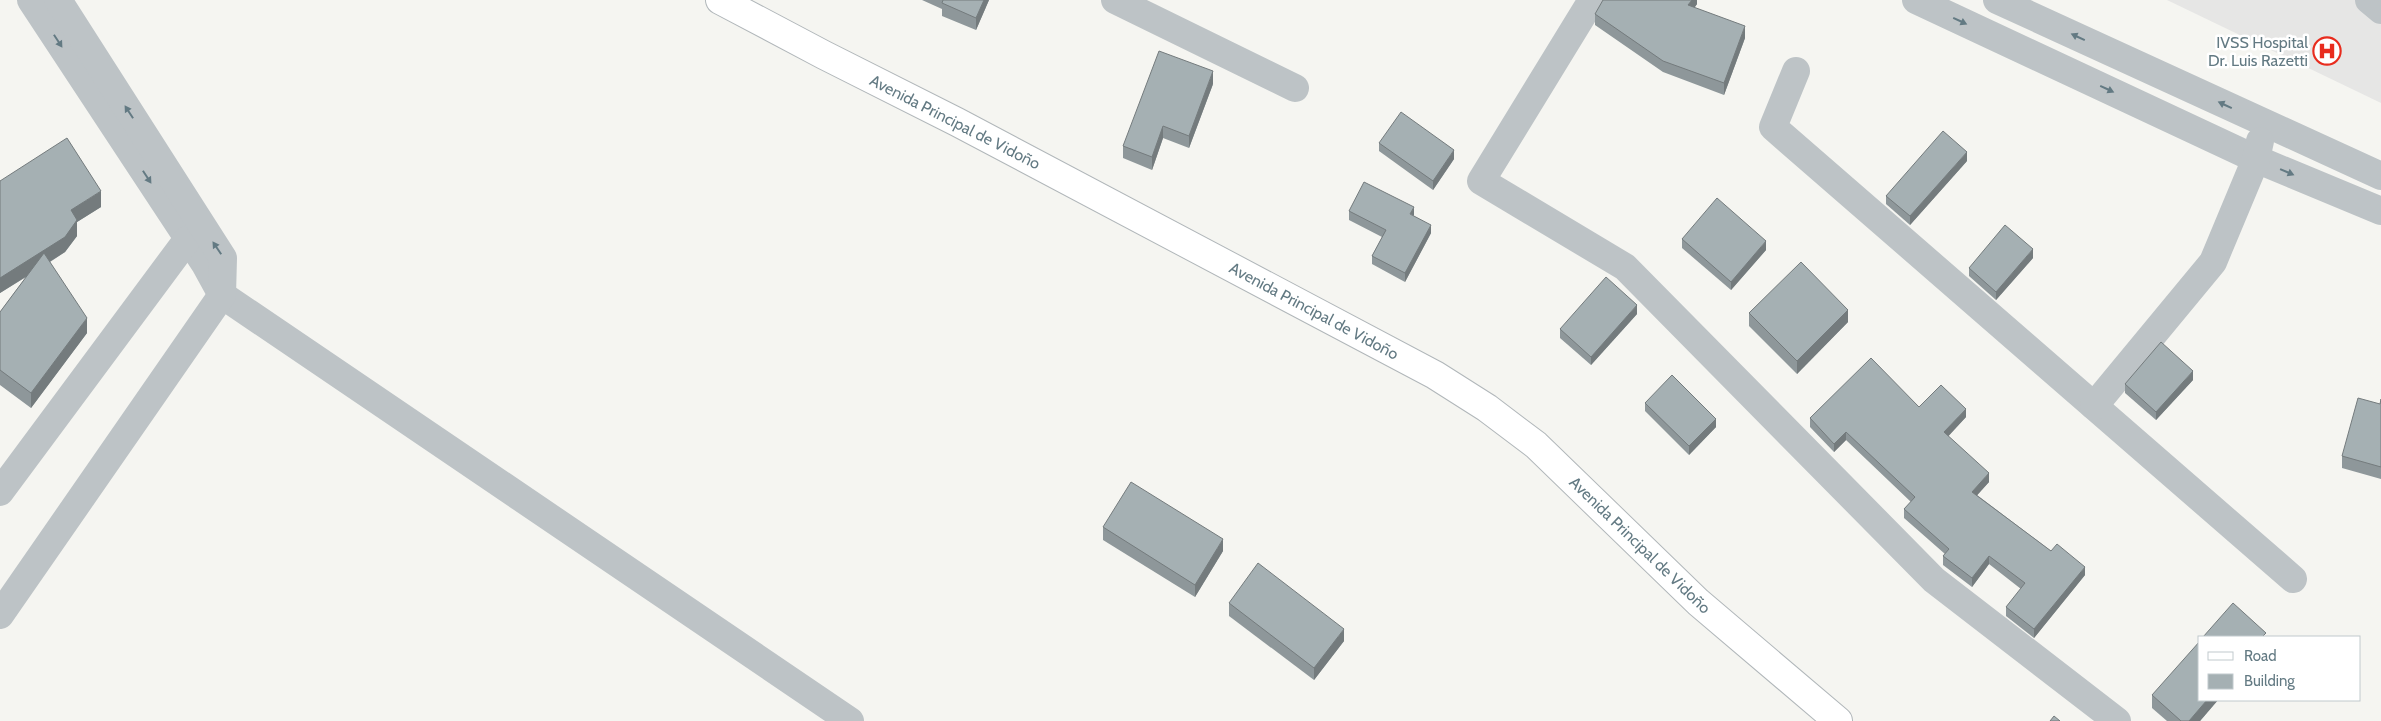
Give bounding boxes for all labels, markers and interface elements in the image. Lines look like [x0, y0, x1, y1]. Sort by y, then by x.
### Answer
one-way arrow [1953, 17, 1967, 25]
one-way arrow [2071, 33, 2085, 41]
place label: IVSS Hospital Dr. Luis Razetti [2208, 33, 2308, 70]
one-way arrow [53, 34, 63, 47]
hospital icon: IVSS Hospital Dr. Luis Razetti [2312, 36, 2342, 66]
street label: Avenida Principal de Vidoño [867, 71, 1044, 173]
one-way arrow [2100, 85, 2115, 94]
one-way arrow [2218, 101, 2232, 109]
one-way arrow [125, 105, 134, 118]
one-way arrow [2280, 168, 2294, 176]
one-way arrow [142, 170, 151, 184]
one-way arrow [212, 241, 222, 255]
street label: Avenida Principal de Vidoño [1226, 258, 1402, 364]
street label: Avenida Principal de Vidoño [1566, 473, 1715, 618]
legend [2198, 636, 2361, 701]
text: Road [2244, 647, 2277, 665]
text: Building [2244, 672, 2295, 690]

